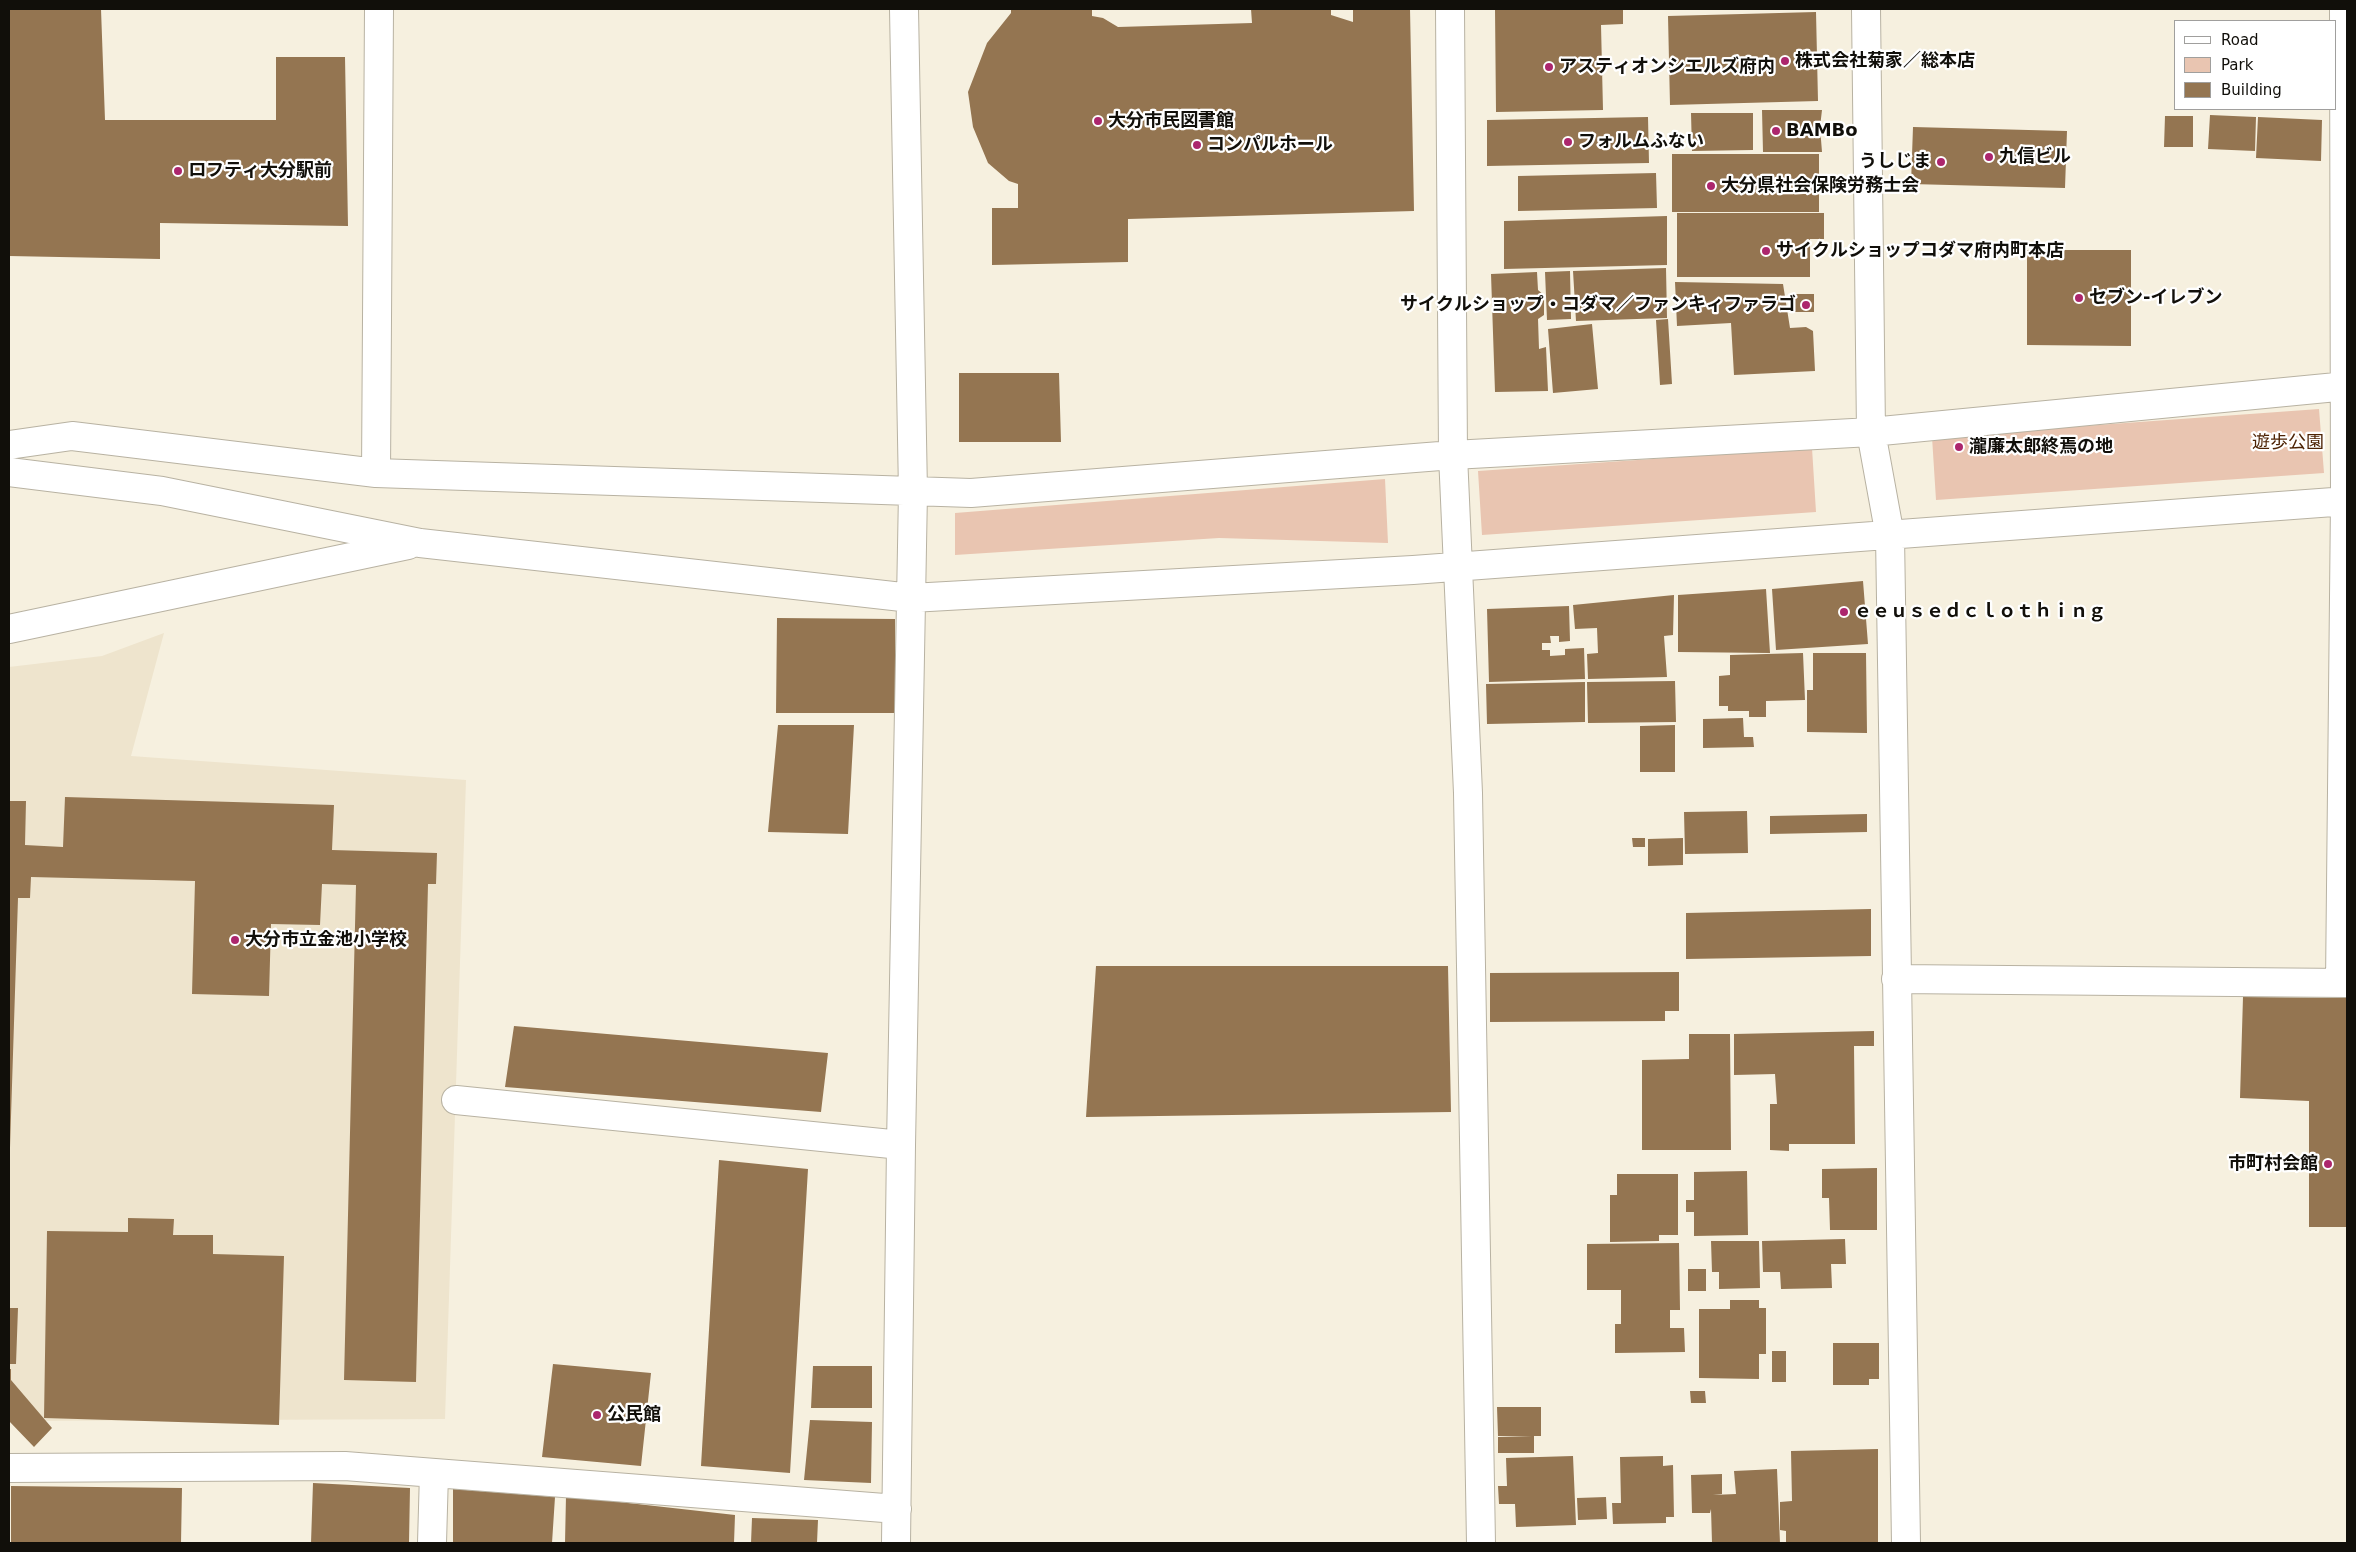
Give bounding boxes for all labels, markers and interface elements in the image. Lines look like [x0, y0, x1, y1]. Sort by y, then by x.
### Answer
legend [2174, 20, 2336, 110]
text: Road [2221, 31, 2259, 49]
place label: 株式会社菊家／総本店 [1795, 50, 1975, 72]
marker: 株式会社菊家／総本店 [1779, 55, 1791, 67]
place label: アスティオンシエルズ府内 [1559, 56, 1775, 78]
text: Park [2221, 56, 2253, 74]
marker: アスティオンシエルズ府内 [1543, 61, 1555, 73]
text: Building [2221, 81, 2282, 99]
place label: 大分市民図書館 [1108, 110, 1234, 132]
marker: 大分市民図書館 [1092, 115, 1104, 127]
place label: BAMBo [1786, 120, 1858, 142]
marker: BAMBo [1770, 125, 1782, 137]
place label: フォルムふない [1578, 131, 1704, 153]
place label: コンパルホール [1207, 134, 1333, 156]
marker: フォルムふない [1562, 136, 1574, 148]
marker: コンパルホール [1191, 139, 1203, 151]
place label: 九信ビル [1999, 146, 2071, 168]
place label: うしじま [1859, 151, 1931, 173]
marker: 九信ビル [1983, 151, 1995, 163]
marker: うしじま [1935, 156, 1947, 168]
place label: ロフティ大分駅前 [188, 160, 332, 182]
marker: ロフティ大分駅前 [172, 165, 184, 177]
place label: 大分県社会保険労務士会 [1721, 175, 1919, 197]
marker: 大分県社会保険労務士会 [1705, 180, 1717, 192]
place label: サイクルショップコダマ府内町本店 [1776, 240, 2064, 262]
marker: サイクルショップコダマ府内町本店 [1760, 245, 1772, 257]
place label: セブン-イレブン [2089, 287, 2222, 309]
marker: セブン-イレブン [2073, 292, 2085, 304]
place label: サイクルショップ・コダマ／ファンキィファラゴ [1400, 294, 1796, 316]
marker: サイクルショップ・コダマ／ファンキィファラゴ [1800, 299, 1812, 311]
park label: 遊歩公園 [2252, 432, 2324, 454]
place label: 瀧廉太郎終焉の地 [1969, 436, 2113, 458]
marker: 瀧廉太郎終焉の地 [1953, 441, 1965, 453]
place label: ｅｅｕｓｅｄｃｌｏｔｈｉｎｇ [1854, 601, 2106, 623]
marker: ｅｅｕｓｅｄｃｌｏｔｈｉｎｇ [1838, 606, 1850, 618]
place label: 大分市立金池小学校 [245, 929, 407, 951]
marker: 大分市立金池小学校 [229, 934, 241, 946]
place label: 市町村会館 [2228, 1153, 2318, 1175]
marker: 市町村会館 [2322, 1158, 2334, 1170]
place label: 公民館 [607, 1404, 661, 1426]
marker: 公民館 [591, 1409, 603, 1421]

